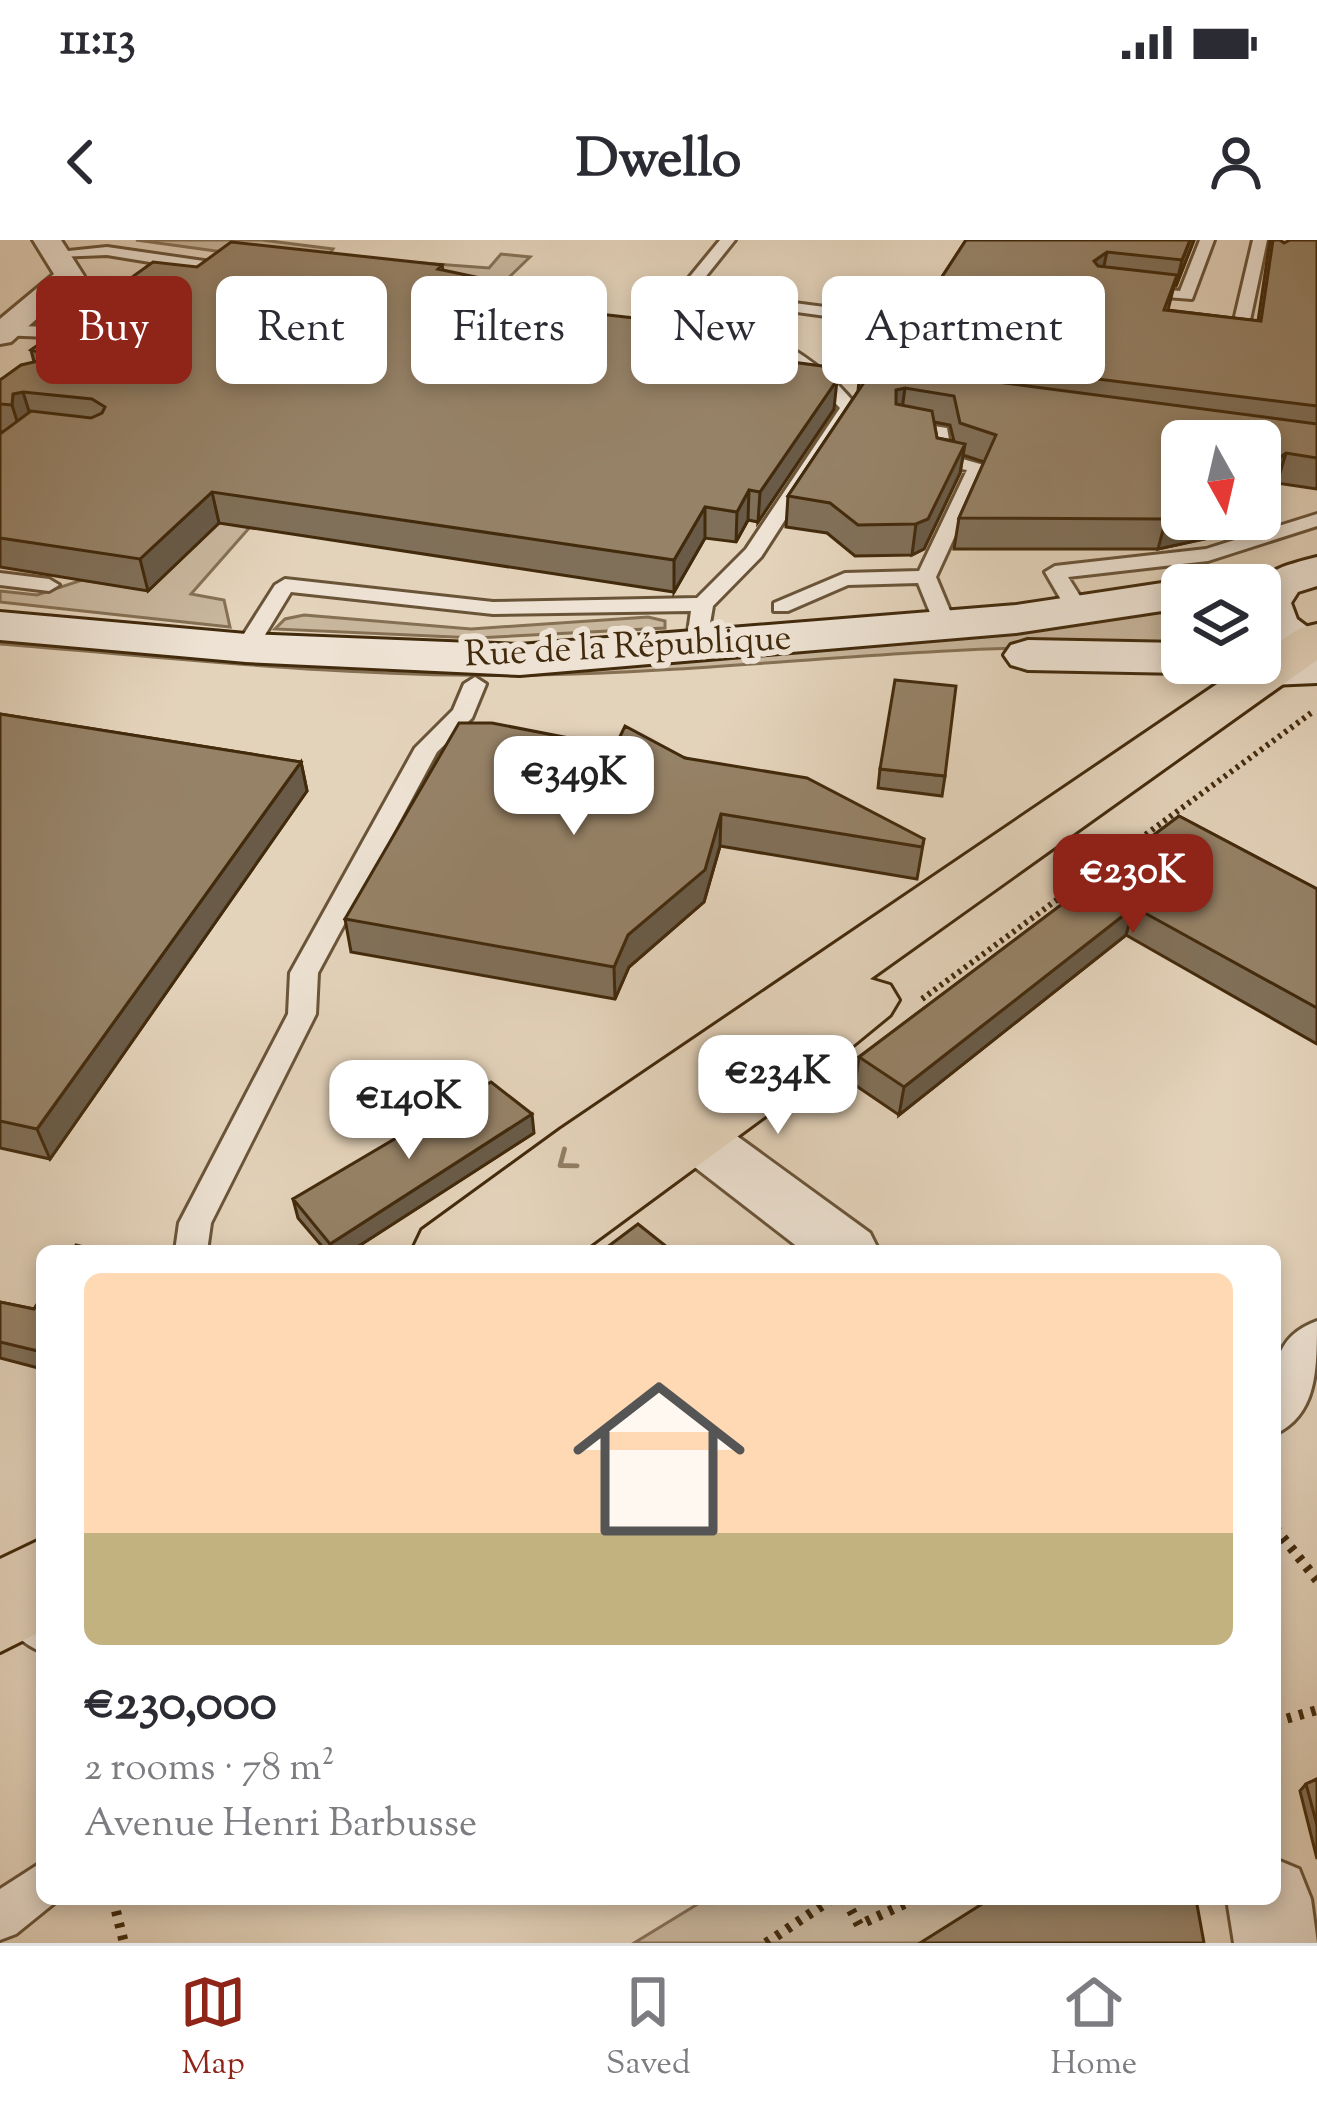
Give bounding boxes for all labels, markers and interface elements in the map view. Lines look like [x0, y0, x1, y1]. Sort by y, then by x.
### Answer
text: 11:13 [60, 10, 136, 75]
text: Dwello [576, 123, 741, 201]
icon: back [48, 129, 114, 195]
icon: person [1203, 129, 1269, 195]
chip: Buy [36, 276, 192, 384]
chip: Rent [216, 276, 387, 384]
chip: Filters [411, 276, 607, 384]
chip: New [631, 276, 798, 384]
chip: Apartment [822, 276, 1105, 384]
north arrow [1161, 420, 1281, 540]
map controls [1161, 420, 1281, 684]
button: layers [1161, 564, 1281, 684]
street label: Rue de la République [463, 613, 793, 683]
pin: €349K [490, 736, 658, 838]
text: €349K [521, 747, 627, 803]
pin: €230K [1049, 834, 1217, 936]
text: €230K [1080, 845, 1186, 901]
pin: €234K [694, 1035, 862, 1137]
text: €234K [725, 1046, 831, 1102]
pin: €140K [325, 1060, 493, 1162]
text: €140K [356, 1071, 462, 1127]
one-way arrow [558, 1146, 580, 1168]
icon: home [551, 1351, 767, 1567]
text: €230,000 [84, 1669, 277, 1742]
text: 2 rooms · 78 m² [84, 1742, 335, 1798]
text: Avenue Henri Barbusse [84, 1798, 477, 1854]
tab: Map [180, 1969, 246, 2089]
tab: Saved [606, 1969, 691, 2089]
tab: Home [1051, 1969, 1137, 2089]

